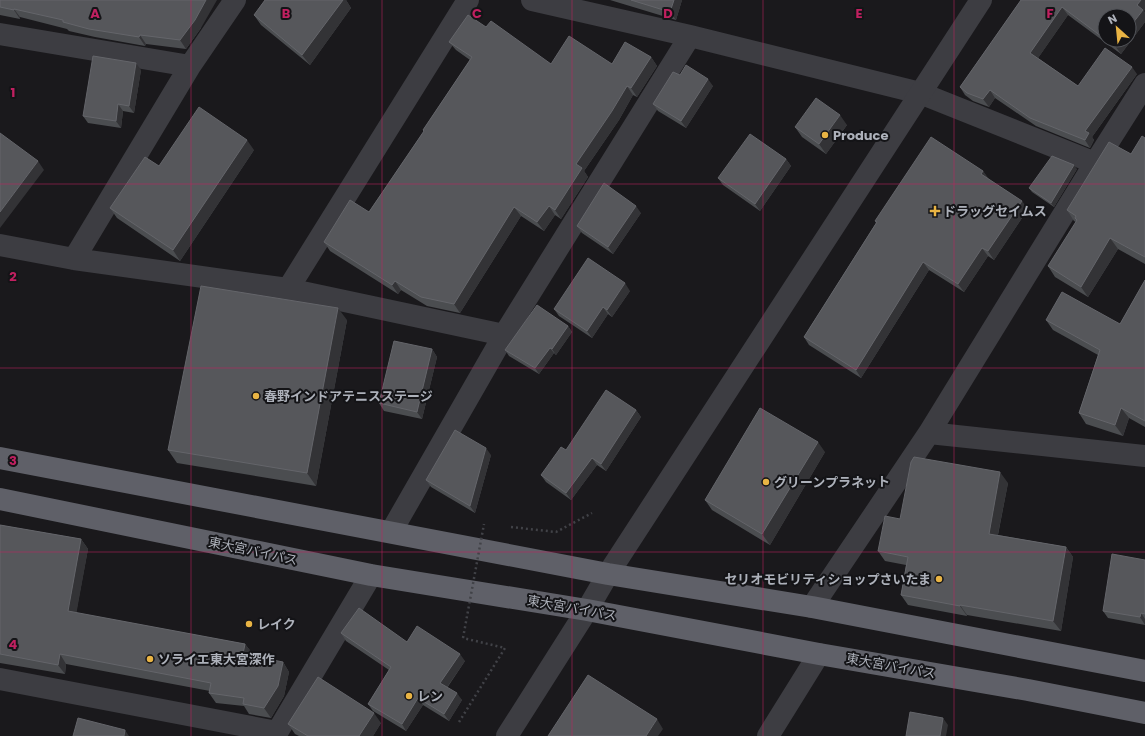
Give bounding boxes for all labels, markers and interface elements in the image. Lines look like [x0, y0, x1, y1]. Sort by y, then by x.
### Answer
text: A [90, 4, 100, 23]
text: B [282, 4, 291, 23]
text: C [472, 4, 482, 23]
text: D [663, 4, 673, 23]
text: E [855, 4, 863, 23]
text: F [1046, 4, 1054, 23]
north arrow [1097, 8, 1137, 48]
text: N [1105, 10, 1120, 28]
text: 1 [11, 83, 15, 102]
place label: Produce [833, 126, 888, 145]
marker: Produce [820, 130, 830, 140]
place label: ドラッグセイムス [943, 202, 1047, 221]
marker: ドラッグセイムス [930, 206, 940, 216]
text: 2 [9, 267, 17, 286]
place label: 春野インドアテニスステージ [264, 387, 433, 406]
marker: 春野インドアテニスステージ [251, 391, 261, 401]
text: 3 [9, 451, 17, 470]
place label: グリーンプラネット [774, 473, 890, 492]
marker: グリーンプラネット [761, 477, 771, 487]
street label: 東大宮バイパス [207, 532, 299, 570]
place label: セリオモビリティショップさいたま [724, 570, 931, 589]
marker: セリオモビリティショップさいたま [934, 574, 944, 584]
street label: 東大宮バイパス [526, 591, 618, 625]
place label: レイク [257, 615, 296, 634]
marker: レイク [244, 619, 254, 629]
text: 4 [9, 635, 18, 654]
street label: 東大宮バイパス [845, 649, 937, 683]
place label: ソライエ東大宮深作 [158, 650, 275, 669]
marker: ソライエ東大宮深作 [145, 654, 155, 664]
place label: レン [417, 687, 443, 706]
marker: レン [404, 691, 414, 701]

